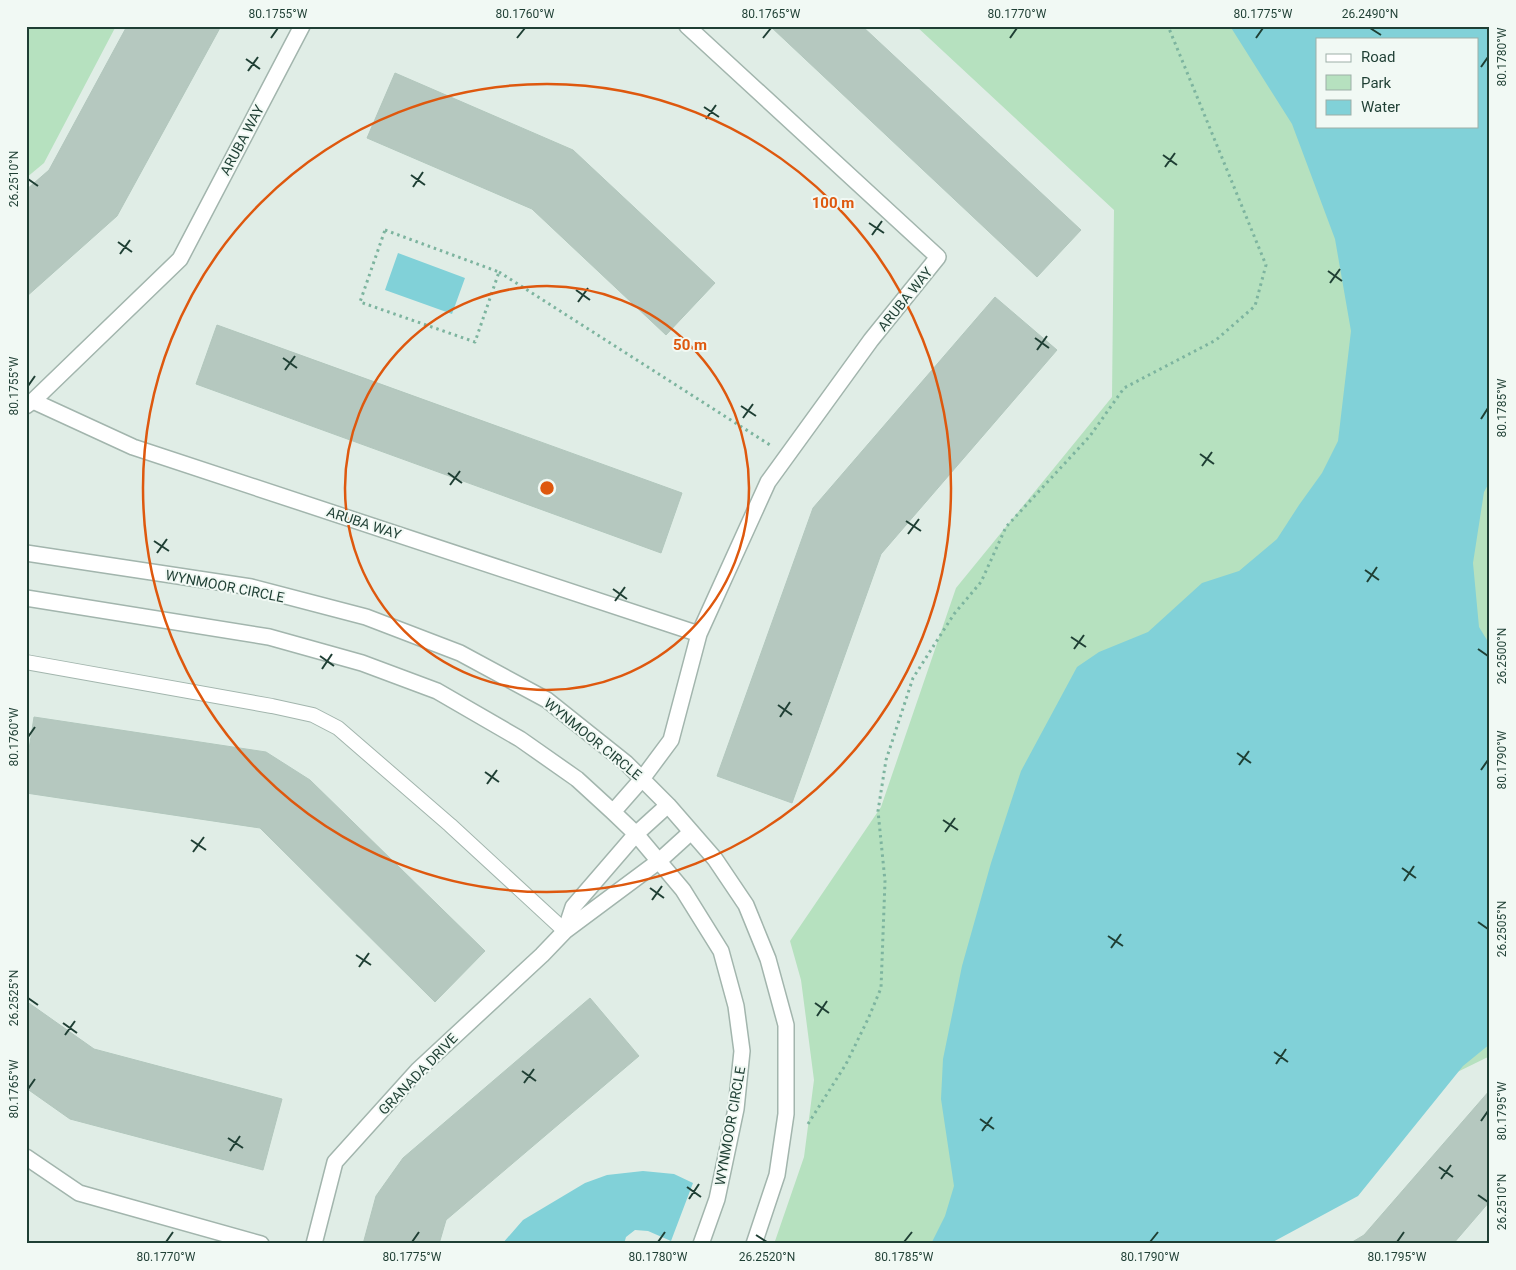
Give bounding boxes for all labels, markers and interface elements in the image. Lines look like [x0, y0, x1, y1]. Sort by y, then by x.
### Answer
text: 80.1755°W [249, 7, 308, 21]
text: 80.1760°W [496, 7, 555, 21]
text: 80.1765°W [742, 7, 801, 21]
text: 80.1770°W [988, 7, 1047, 21]
text: 80.1775°W [1234, 7, 1293, 21]
text: 26.2490°N [1342, 7, 1398, 21]
text: 80.1780°W [1495, 27, 1509, 86]
legend [1316, 38, 1478, 128]
text: Road [1361, 48, 1395, 66]
text: Park [1361, 74, 1392, 92]
text: Water [1361, 98, 1400, 116]
street label: ARUBA WAY [217, 102, 267, 178]
text: 26.2510°N [7, 151, 21, 207]
text: 100 m [812, 194, 854, 212]
street label: ARUBA WAY [874, 264, 936, 334]
text: 50 m [673, 336, 707, 354]
text: 80.1755°W [7, 356, 21, 415]
text: 80.1785°W [1495, 378, 1509, 437]
centre of rings [538, 479, 556, 497]
street label: ARUBA WAY [325, 503, 404, 543]
street label: WYNMOOR CIRCLE [164, 567, 286, 605]
text: 26.2500°N [1495, 628, 1509, 684]
street label: WYNMOOR CIRCLE [541, 695, 645, 783]
text: 80.1760°W [7, 707, 21, 766]
text: 80.1790°W [1495, 730, 1509, 789]
text: 26.2505°N [1495, 901, 1509, 957]
text: 26.2525°N [7, 970, 21, 1026]
street label: GRANADA DRIVE [375, 1030, 461, 1118]
text: 80.1765°W [7, 1059, 21, 1118]
street label: WYNMOOR CIRCLE [712, 1065, 748, 1187]
text: 80.1795°W [1495, 1081, 1509, 1140]
text: 26.2510°N [1495, 1174, 1509, 1230]
text: 80.1770°W [137, 1250, 196, 1264]
text: 80.1775°W [383, 1250, 442, 1264]
text: 80.1780°W [629, 1250, 688, 1264]
text: 26.2520°N [739, 1250, 795, 1264]
text: 80.1785°W [875, 1250, 934, 1264]
text: 80.1790°W [1121, 1250, 1180, 1264]
text: 80.1795°W [1368, 1250, 1427, 1264]

